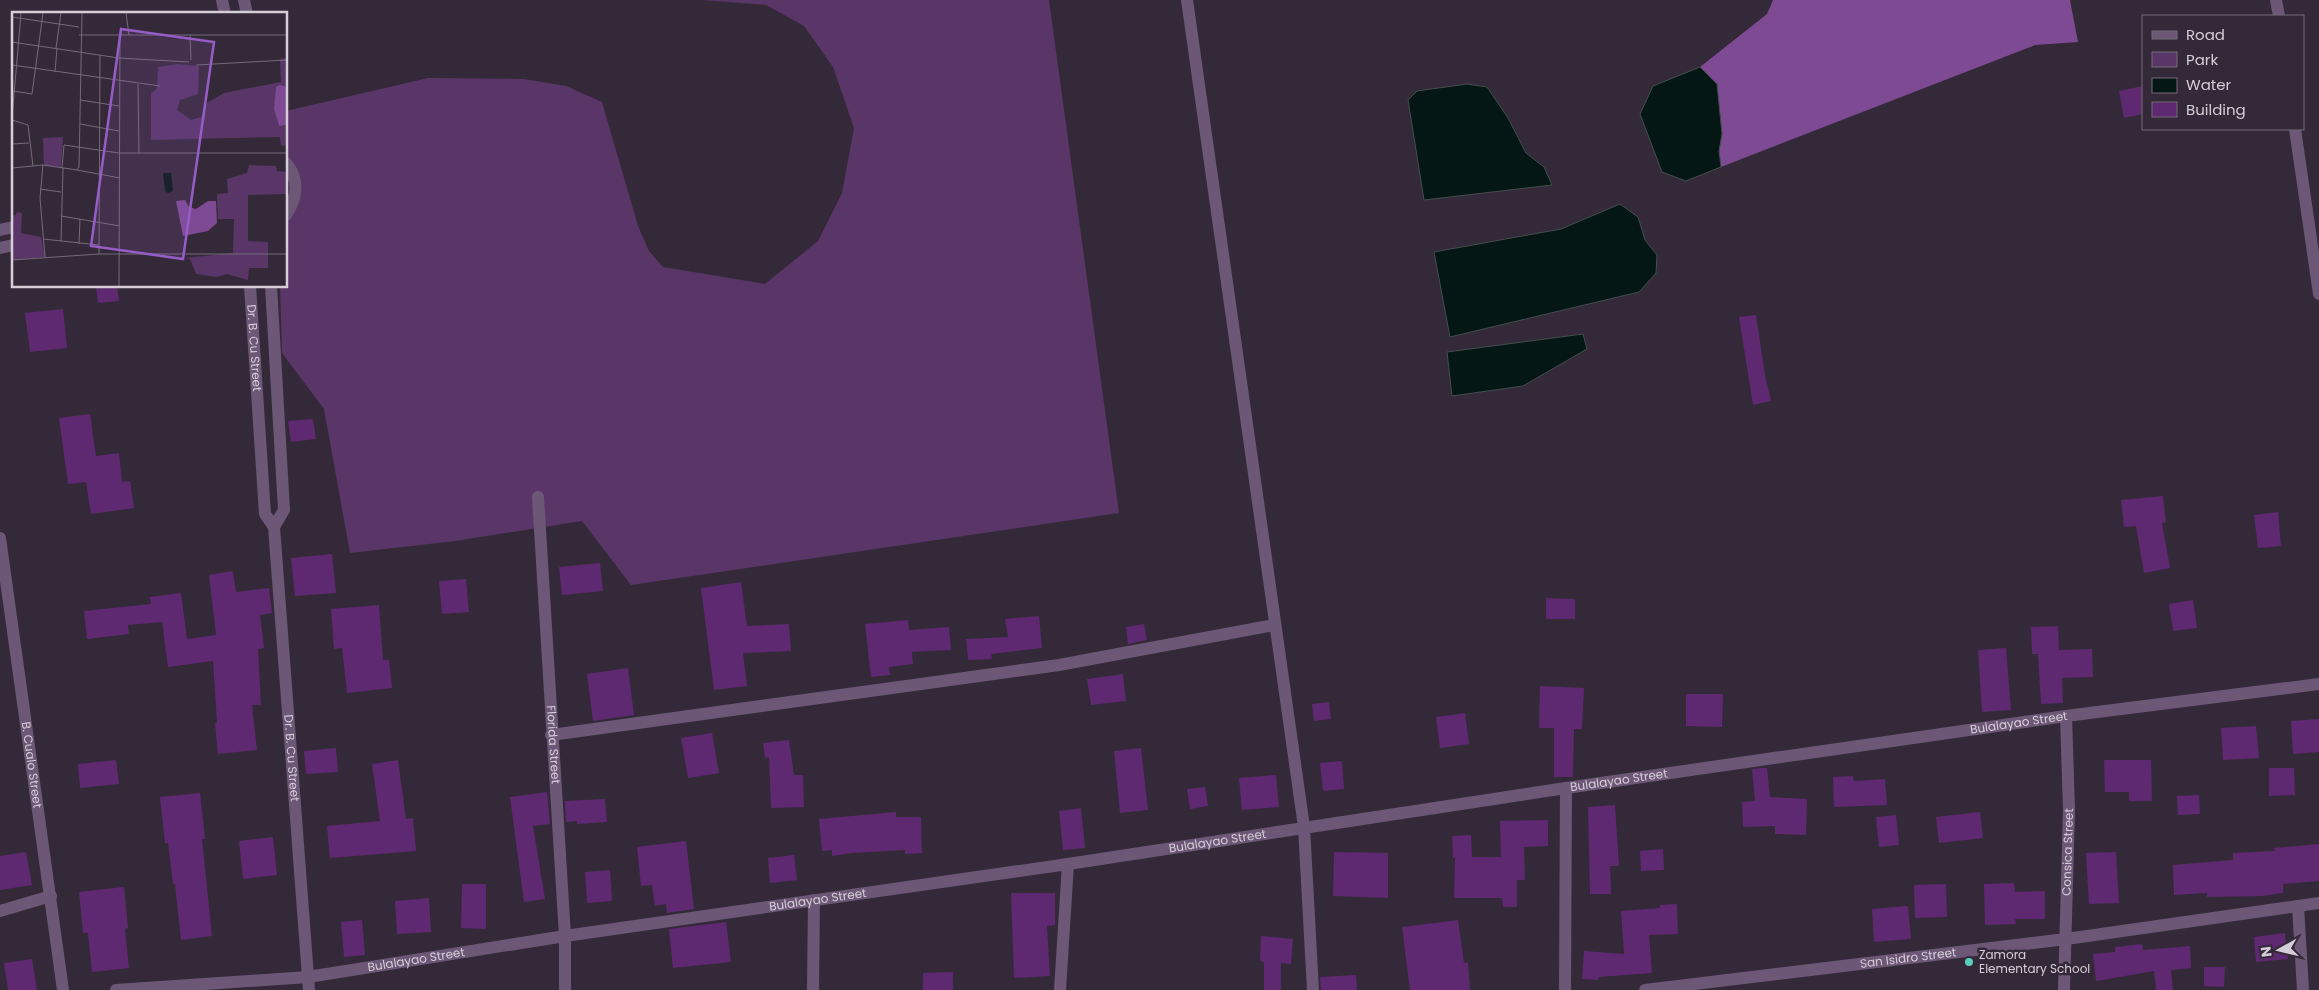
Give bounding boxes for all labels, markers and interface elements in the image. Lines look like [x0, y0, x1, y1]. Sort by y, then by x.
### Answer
inset map [12, 12, 288, 288]
legend [2142, 15, 2304, 130]
text: Road [2186, 24, 2225, 45]
text: Park [2186, 49, 2218, 70]
text: Water [2186, 74, 2232, 95]
text: Building [2186, 99, 2246, 120]
street label: Dr. B. Cu Street [243, 304, 266, 392]
street label: Florida Street [543, 705, 565, 784]
street label: Bulalayao Street [1969, 707, 2068, 738]
street label: Dr. B. Cu Street [280, 714, 304, 802]
street label: B. Cualo Street [18, 720, 47, 809]
street label: Bulalayao Street [1569, 764, 1669, 795]
street label: Consica Street [2058, 808, 2077, 896]
street label: Bulalayao Street [1168, 825, 1267, 857]
street label: Bulalayao Street [768, 884, 867, 915]
north arrow [2254, 925, 2304, 975]
street label: Bulalayao Street [366, 943, 466, 975]
street label: San Isidro Street [1859, 943, 1957, 972]
text: N [2255, 945, 2277, 958]
place label: Zamora Elementary School [1979, 946, 2090, 977]
marker: Zamora Elementary School [1963, 956, 1975, 968]

